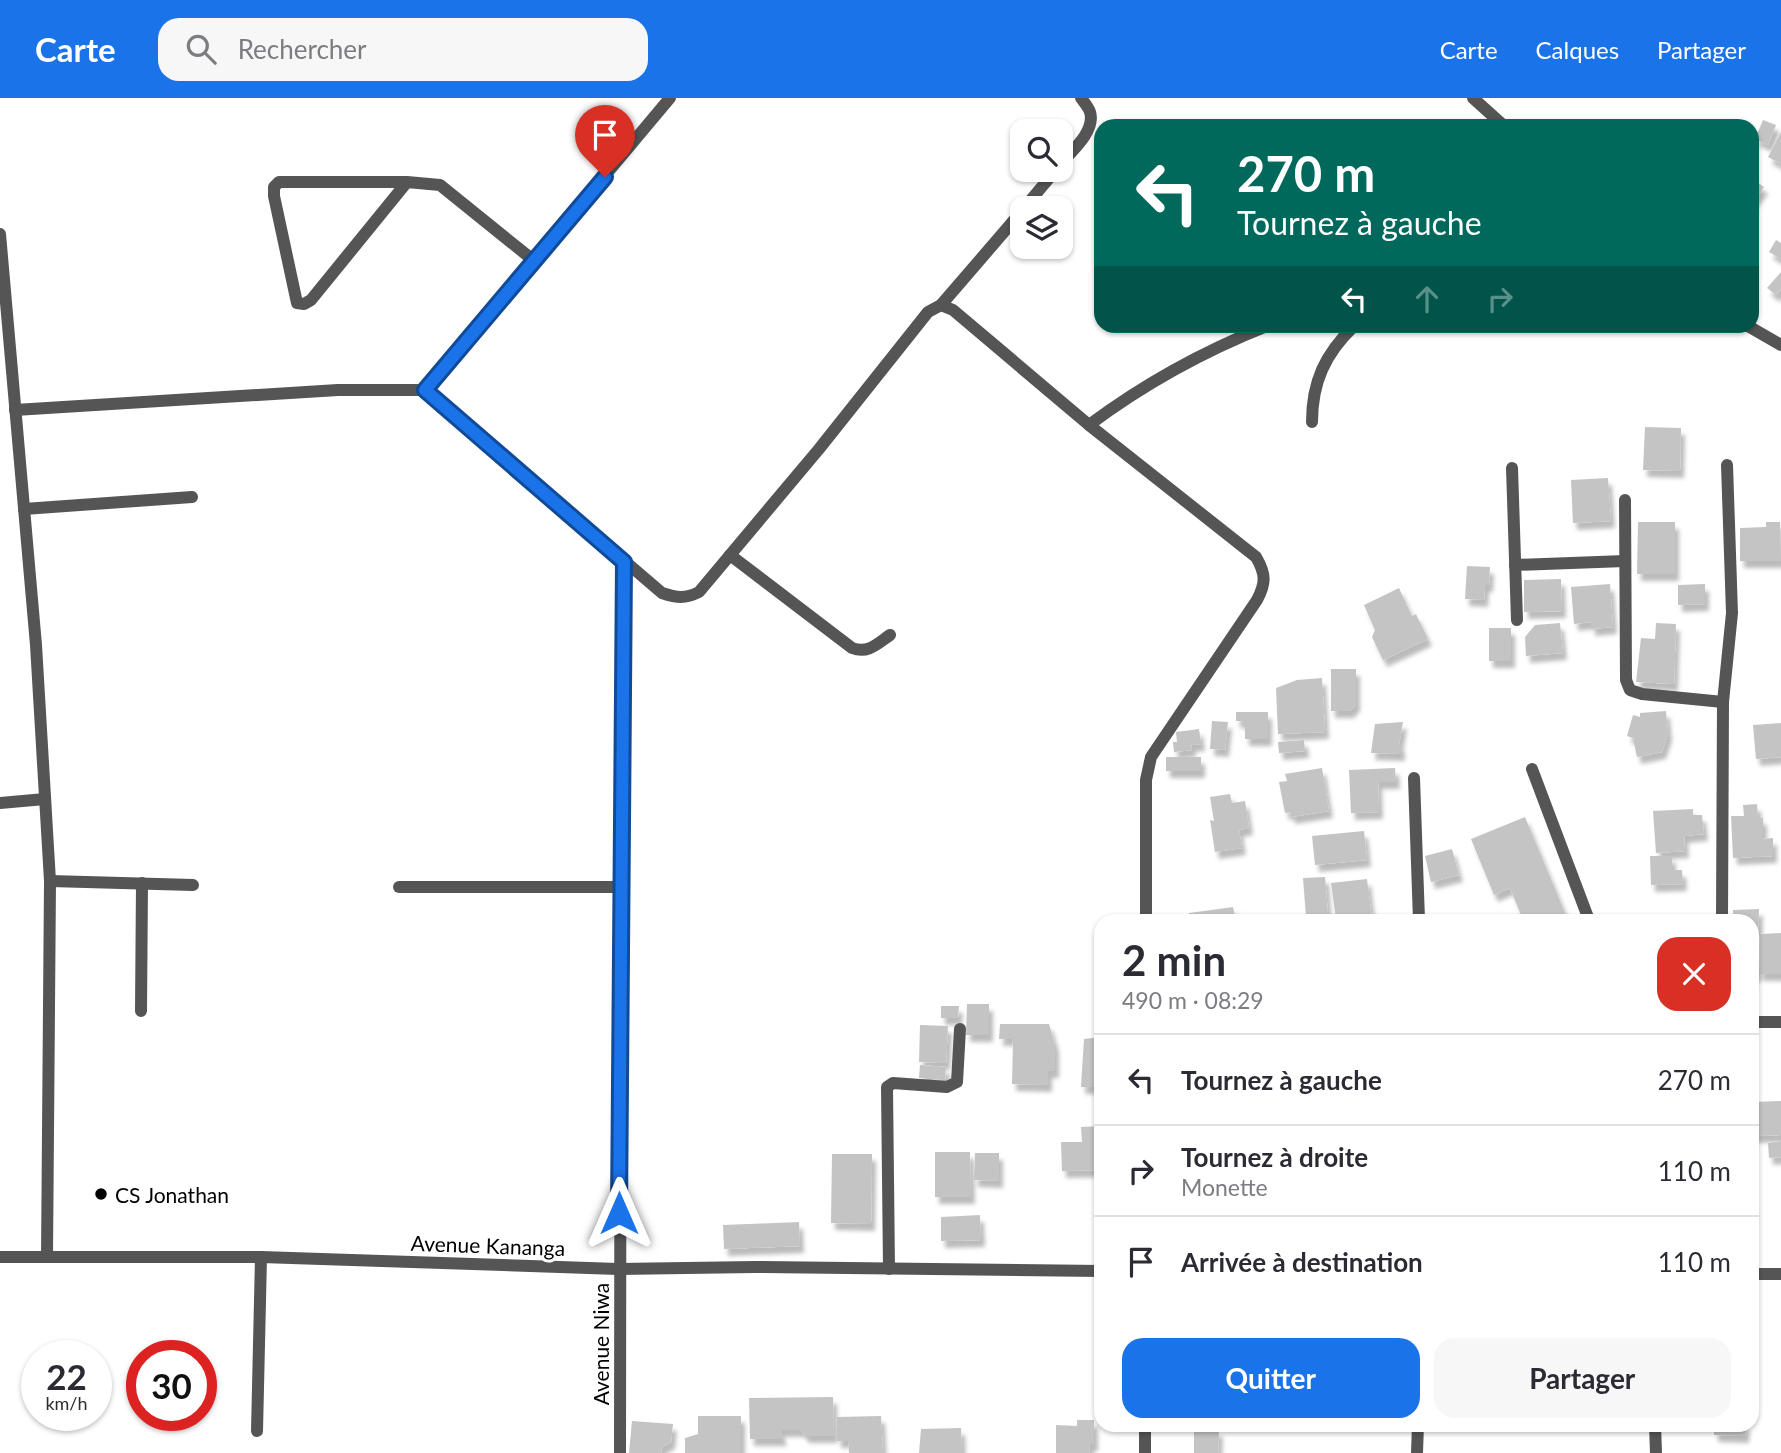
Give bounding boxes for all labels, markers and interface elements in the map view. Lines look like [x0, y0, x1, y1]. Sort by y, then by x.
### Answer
search box [158, 18, 648, 81]
text: Carte [35, 29, 116, 69]
icon: search [182, 30, 220, 68]
text: Rechercher [238, 33, 367, 65]
text: Carte [1440, 35, 1498, 64]
text: Calques [1536, 35, 1619, 64]
text: Partager [1657, 35, 1746, 64]
pin [575, 105, 635, 177]
icon: arrive [586, 116, 624, 154]
map controls [1010, 119, 1073, 259]
button: search [1010, 119, 1073, 182]
text: 270 m [1237, 144, 1375, 202]
icon: left [1122, 147, 1213, 238]
button: layers [1010, 196, 1073, 259]
text: Tournez à gauche [1237, 203, 1482, 242]
icon: left [1335, 280, 1373, 318]
icon: ahead [1408, 280, 1446, 318]
icon: right [1481, 280, 1519, 318]
text: 2 min [1122, 935, 1226, 985]
button: close [1657, 937, 1731, 1011]
text: 490 m · 08:29 [1122, 986, 1264, 1014]
icon: left [1122, 1061, 1160, 1099]
text: Tournez à gauche [1181, 1064, 1382, 1096]
text: 270 m [1658, 1064, 1731, 1096]
text: Tournez à droite [1181, 1141, 1368, 1173]
icon: right [1122, 1152, 1160, 1190]
text: 110 m [1658, 1155, 1731, 1187]
text: Monette [1181, 1173, 1268, 1201]
position arrow [582, 1176, 656, 1250]
place label: CS Jonathan [115, 1182, 229, 1207]
marker: CS Jonathan [93, 1186, 109, 1202]
street label: Avenue Kananga [410, 1230, 566, 1260]
icon: arrive [1122, 1243, 1160, 1281]
text: Arrivée à destination [1181, 1246, 1423, 1278]
text: 110 m [1658, 1246, 1731, 1278]
street label: Avenue Niwa [588, 1283, 613, 1405]
button: Quitter [1122, 1338, 1420, 1418]
button: Partager [1434, 1338, 1731, 1418]
speed limit sign: 30 [126, 1340, 217, 1431]
text: 22 [46, 1355, 87, 1397]
text: km/h [45, 1392, 88, 1414]

